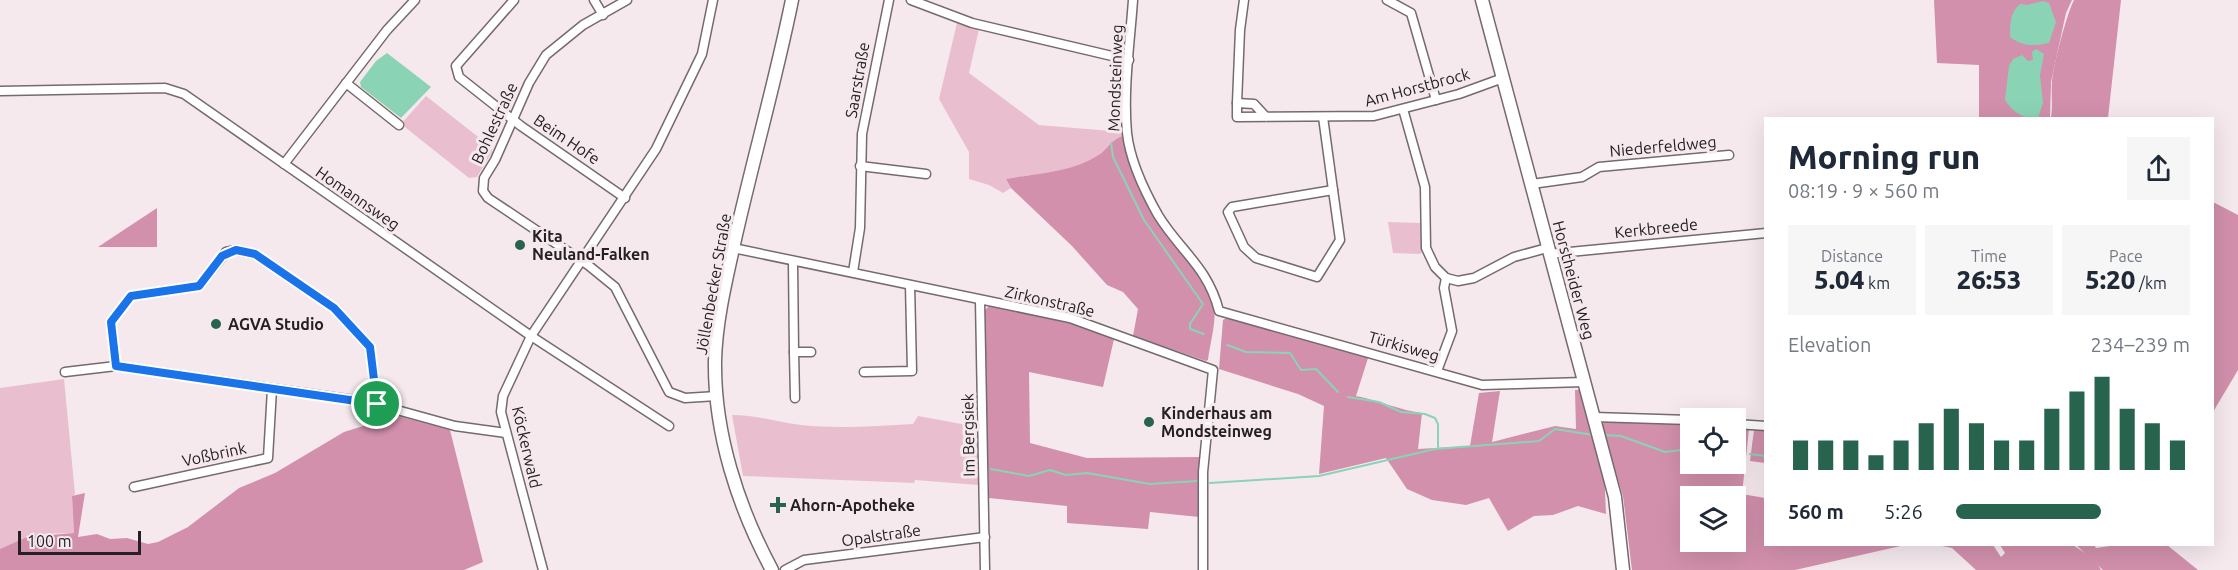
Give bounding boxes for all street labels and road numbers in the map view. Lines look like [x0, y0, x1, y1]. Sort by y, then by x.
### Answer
street label: Mondsteinweg [1104, 24, 1126, 132]
street label: Saarstraße [841, 41, 873, 119]
street label: Am Horstbrock [1363, 64, 1471, 110]
street label: Bohlestraße [467, 79, 521, 167]
street label: Beim Hofe [531, 110, 603, 168]
street label: Niederfeldweg [1609, 132, 1717, 160]
street label: Homannsweg [313, 162, 403, 234]
street label: Jöllenbecker Straße [692, 212, 734, 356]
street label: Kerkbreede [1613, 215, 1699, 241]
street label: Horstheider Weg [1549, 219, 1599, 341]
street label: Zirkonstraße [1003, 282, 1097, 320]
street label: Türkisweg [1366, 327, 1442, 365]
street label: Im Bergsiek [958, 393, 978, 477]
street label: Köckerwald [509, 404, 545, 490]
street label: Voßbrink [180, 438, 248, 470]
street label: Opalstraße [840, 521, 922, 549]

